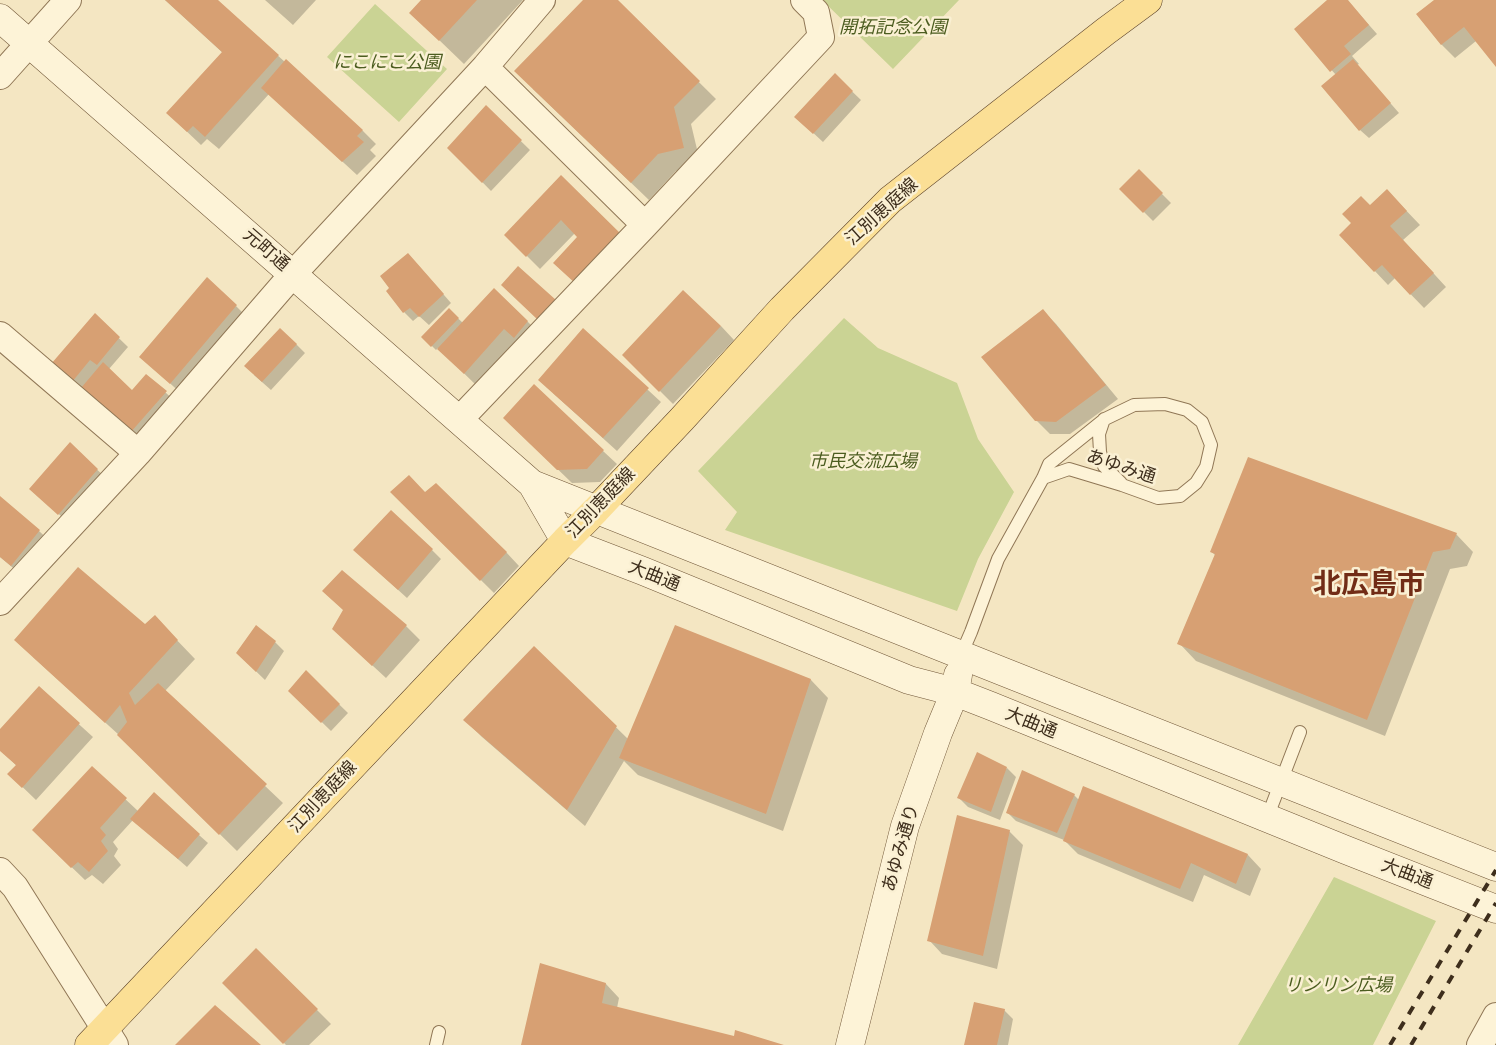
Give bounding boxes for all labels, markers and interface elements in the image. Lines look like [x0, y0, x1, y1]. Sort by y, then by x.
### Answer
park label: 開拓記念公園 [839, 17, 947, 39]
park label: にこにこ公園 [333, 52, 441, 74]
street label: 江別恵庭線 [841, 174, 923, 250]
street label: 元町通 [239, 224, 293, 276]
street label: あゆみ通 [1083, 446, 1159, 488]
park label: 市民交流広場 [809, 451, 917, 473]
street label: 江別恵庭線 [562, 463, 640, 543]
street label: 大曲通 [625, 556, 683, 596]
district label: 北広島市 [1313, 568, 1425, 602]
street label: 大曲通 [1002, 703, 1060, 743]
street label: 江別恵庭線 [284, 757, 362, 837]
street label: あゆみ通り [878, 802, 924, 894]
street label: 大曲通 [1378, 854, 1436, 894]
park label: リンリン広場 [1284, 975, 1392, 997]

